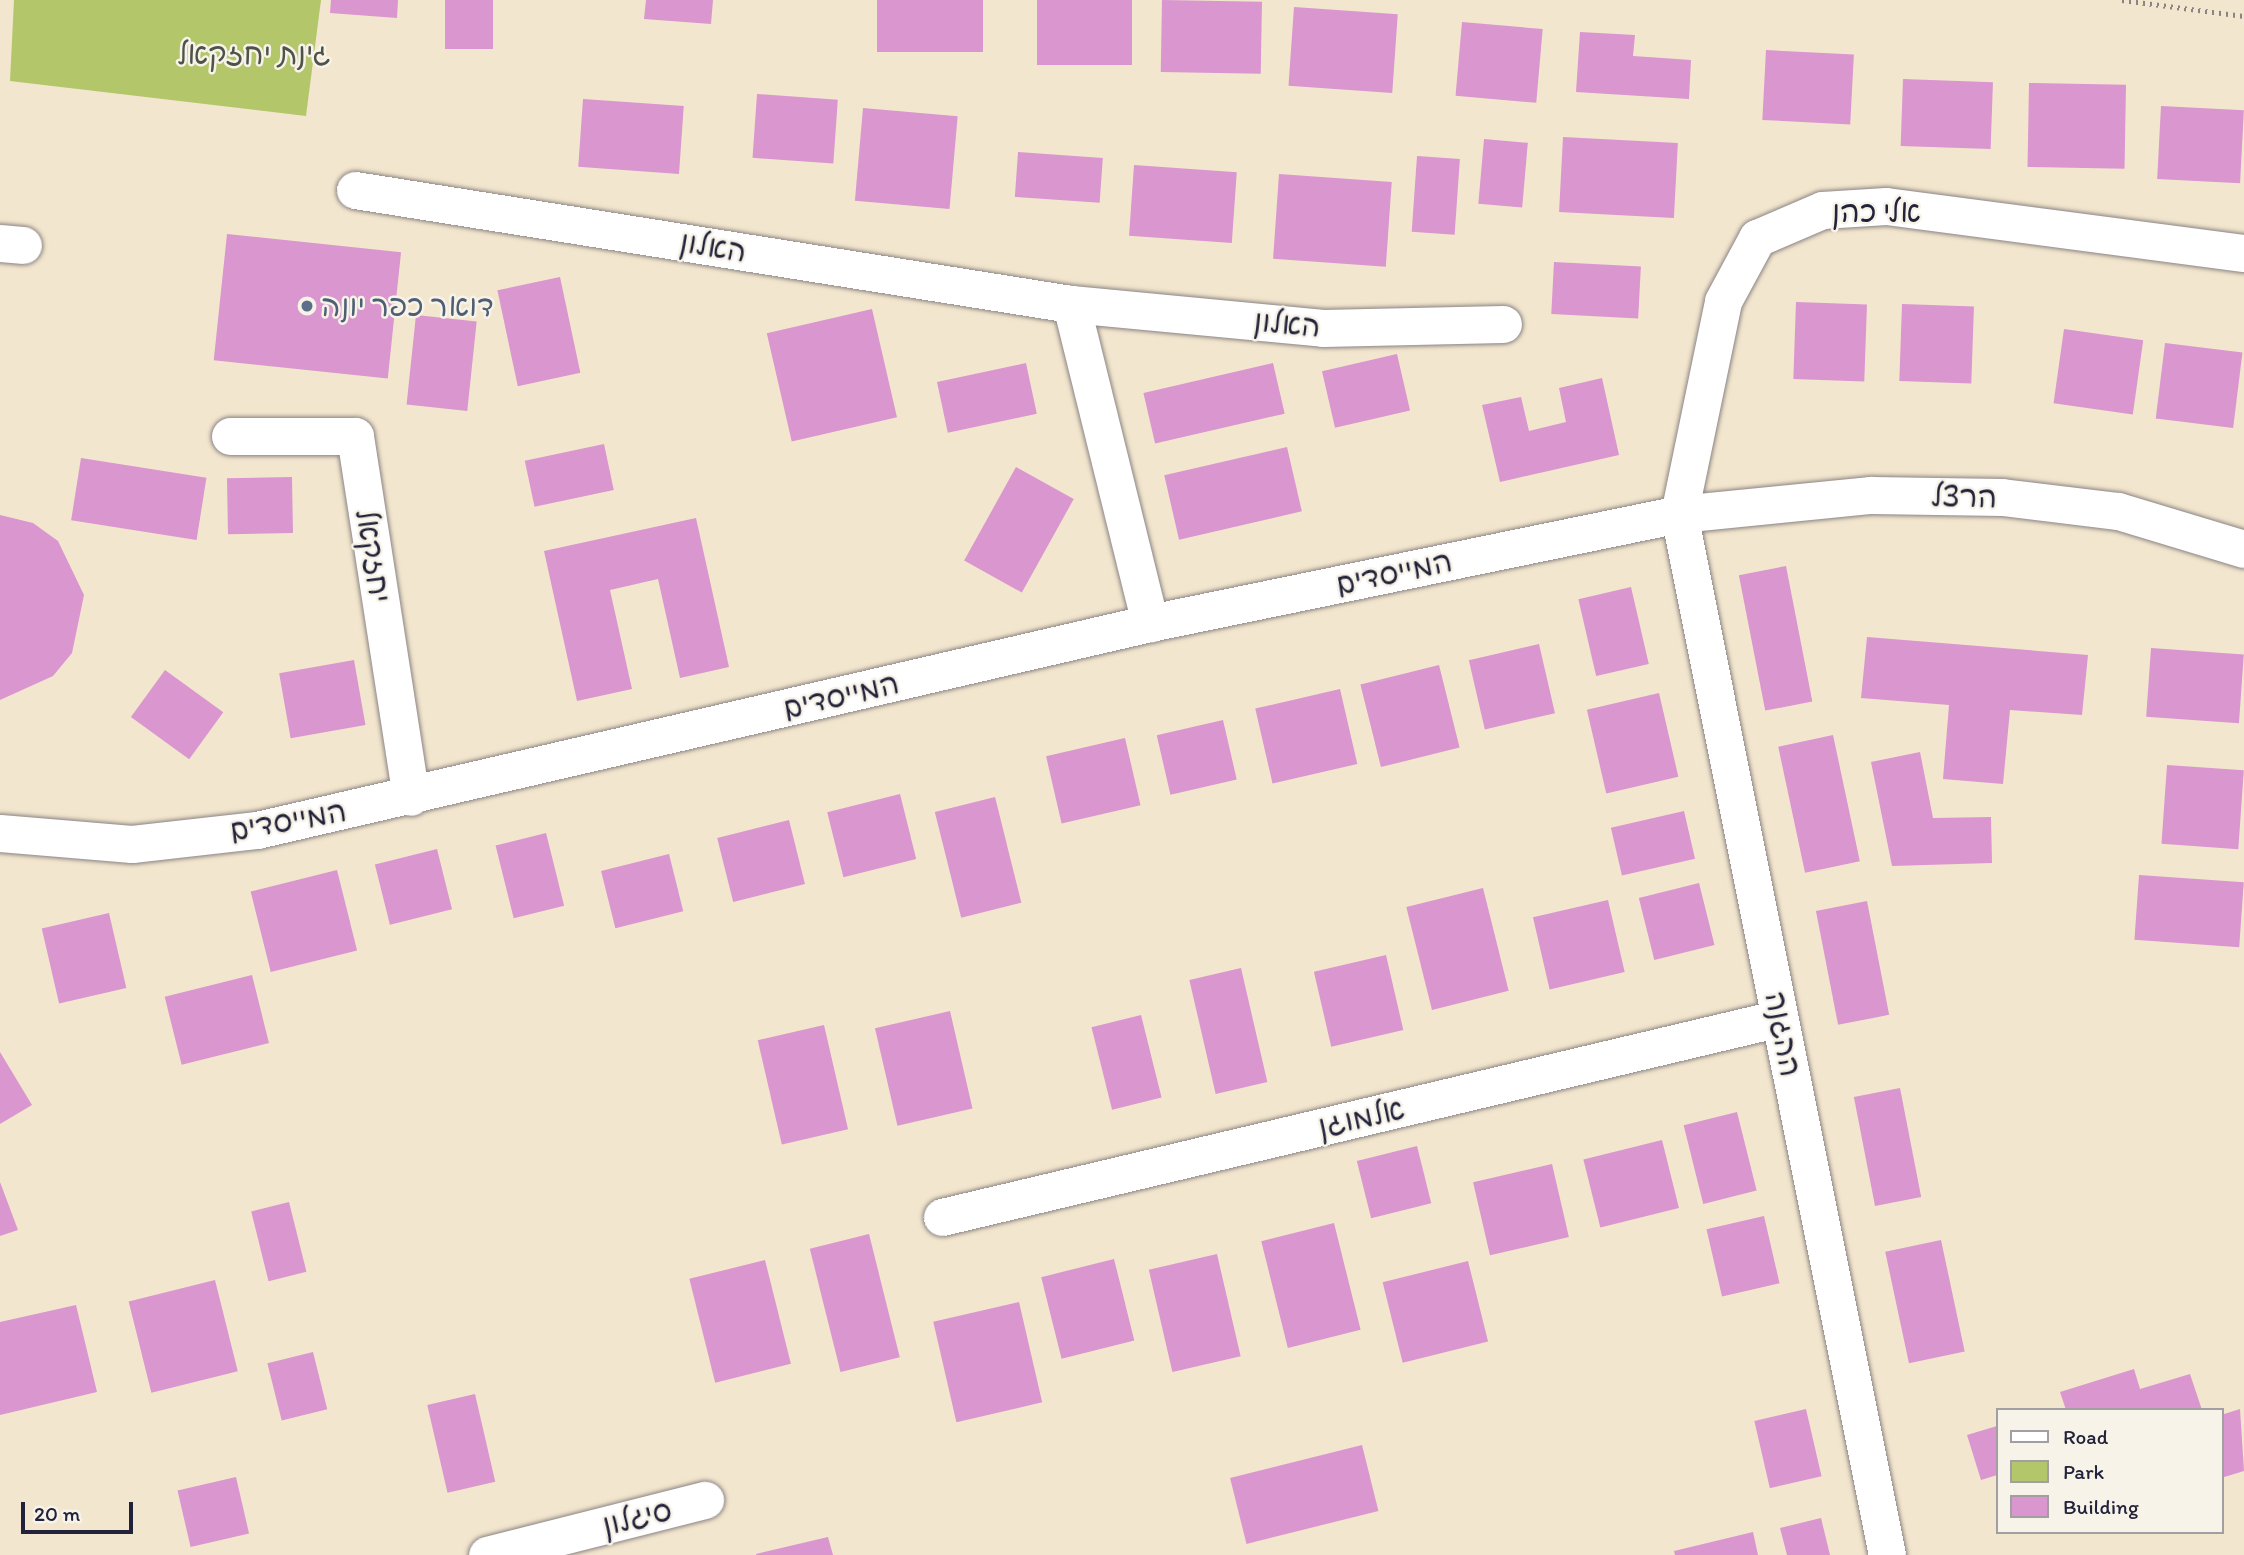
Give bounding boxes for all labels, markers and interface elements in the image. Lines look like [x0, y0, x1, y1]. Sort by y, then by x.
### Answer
park label: גינת יחזקאל [177, 36, 331, 72]
street label: אלי כהן [1831, 194, 1921, 230]
street label: האלון [677, 224, 749, 270]
place label: דואר כפר יונה [321, 288, 494, 324]
marker: דואר כפר יונה [299, 298, 315, 314]
street label: האלון [1252, 303, 1322, 345]
street label: הרצל [1931, 478, 1997, 516]
street label: יחזקאל [348, 507, 398, 605]
street label: המייסדים [1333, 543, 1455, 603]
street label: המייסדים [780, 665, 902, 727]
street label: המייסדים [227, 793, 349, 849]
street label: ההגנה [1757, 988, 1809, 1080]
street label: אלמוגן [1314, 1091, 1408, 1145]
legend [1996, 1408, 2223, 1534]
text: Road [2063, 1424, 2108, 1449]
text: Park [2063, 1459, 2104, 1484]
scale bar [24, 1488, 136, 1532]
street label: סיגלון [598, 1492, 676, 1544]
text: Building [2063, 1494, 2139, 1519]
text: 20 m [34, 1501, 80, 1526]

